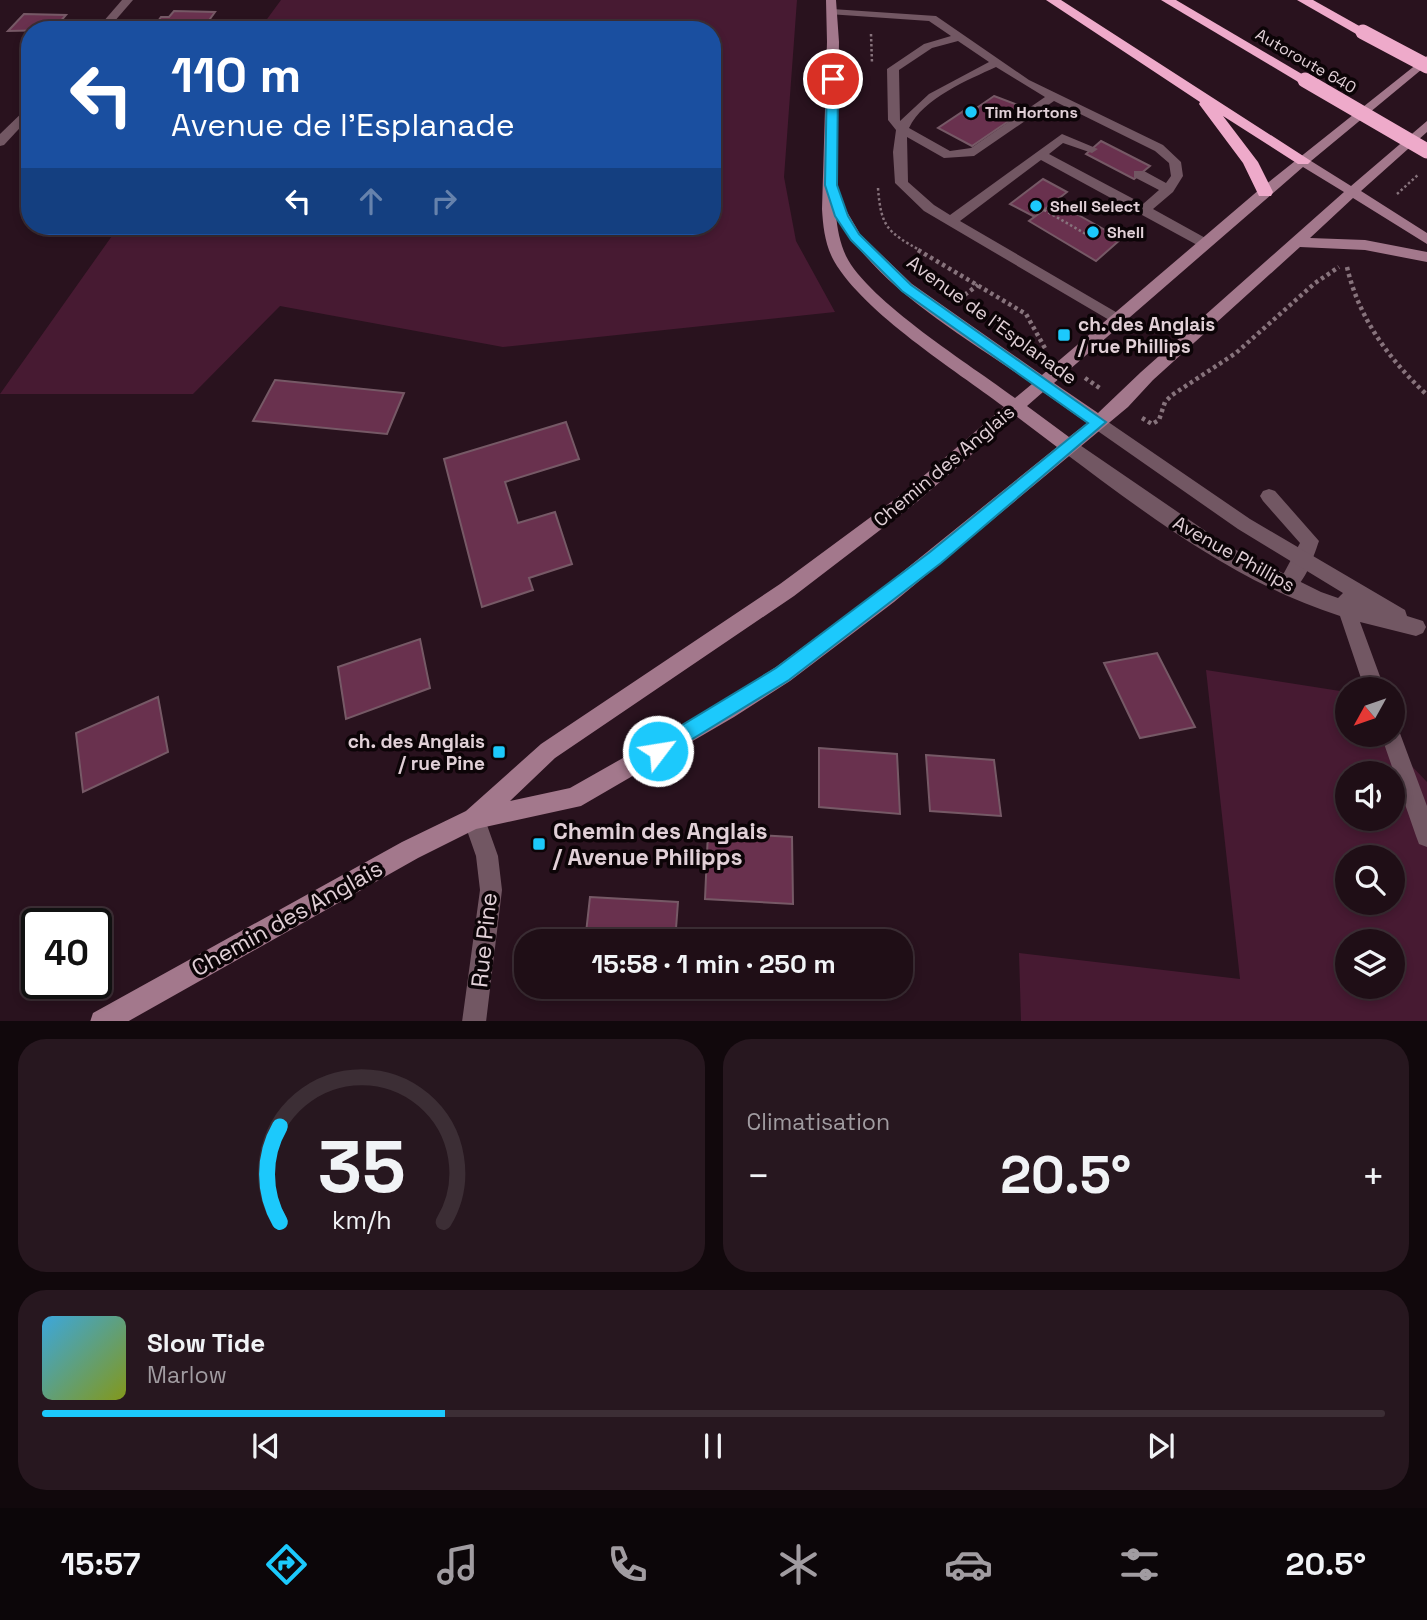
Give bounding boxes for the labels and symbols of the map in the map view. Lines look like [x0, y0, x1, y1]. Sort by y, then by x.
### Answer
street label: Autoroute 640 [1252, 24, 1360, 98]
pin [803, 49, 863, 109]
place label: Tim Hortons [985, 102, 1078, 123]
marker: Tim Hortons [963, 104, 979, 120]
place label: Shell Select [1050, 196, 1140, 217]
marker: Shell Select [1028, 198, 1044, 214]
place label: Shell [1107, 222, 1144, 243]
marker: Shell [1085, 224, 1101, 240]
street label: Avenue de l'Esplanade [902, 250, 1082, 390]
place label: ch. des Anglais / rue Phillips [1077, 312, 1215, 359]
marker: ch. des Anglais / rue Phillips [1056, 327, 1072, 343]
street label: Chemin des Anglais [868, 400, 1020, 532]
street label: Avenue Phillips [1168, 510, 1300, 598]
north arrow [1335, 677, 1405, 747]
position arrow [621, 714, 695, 788]
place label: ch. des Anglais / rue Pine [348, 729, 485, 776]
marker: ch. des Anglais / rue Pine [491, 744, 507, 760]
place label: Chemin des Anglais / Avenue Philipps [552, 816, 768, 872]
marker: Chemin des Anglais / Avenue Philipps [531, 836, 547, 852]
street label: Chemin des Anglais [186, 853, 388, 983]
street label: Rue Pine [464, 891, 504, 989]
speed limit sign: 40 [21, 908, 112, 999]

